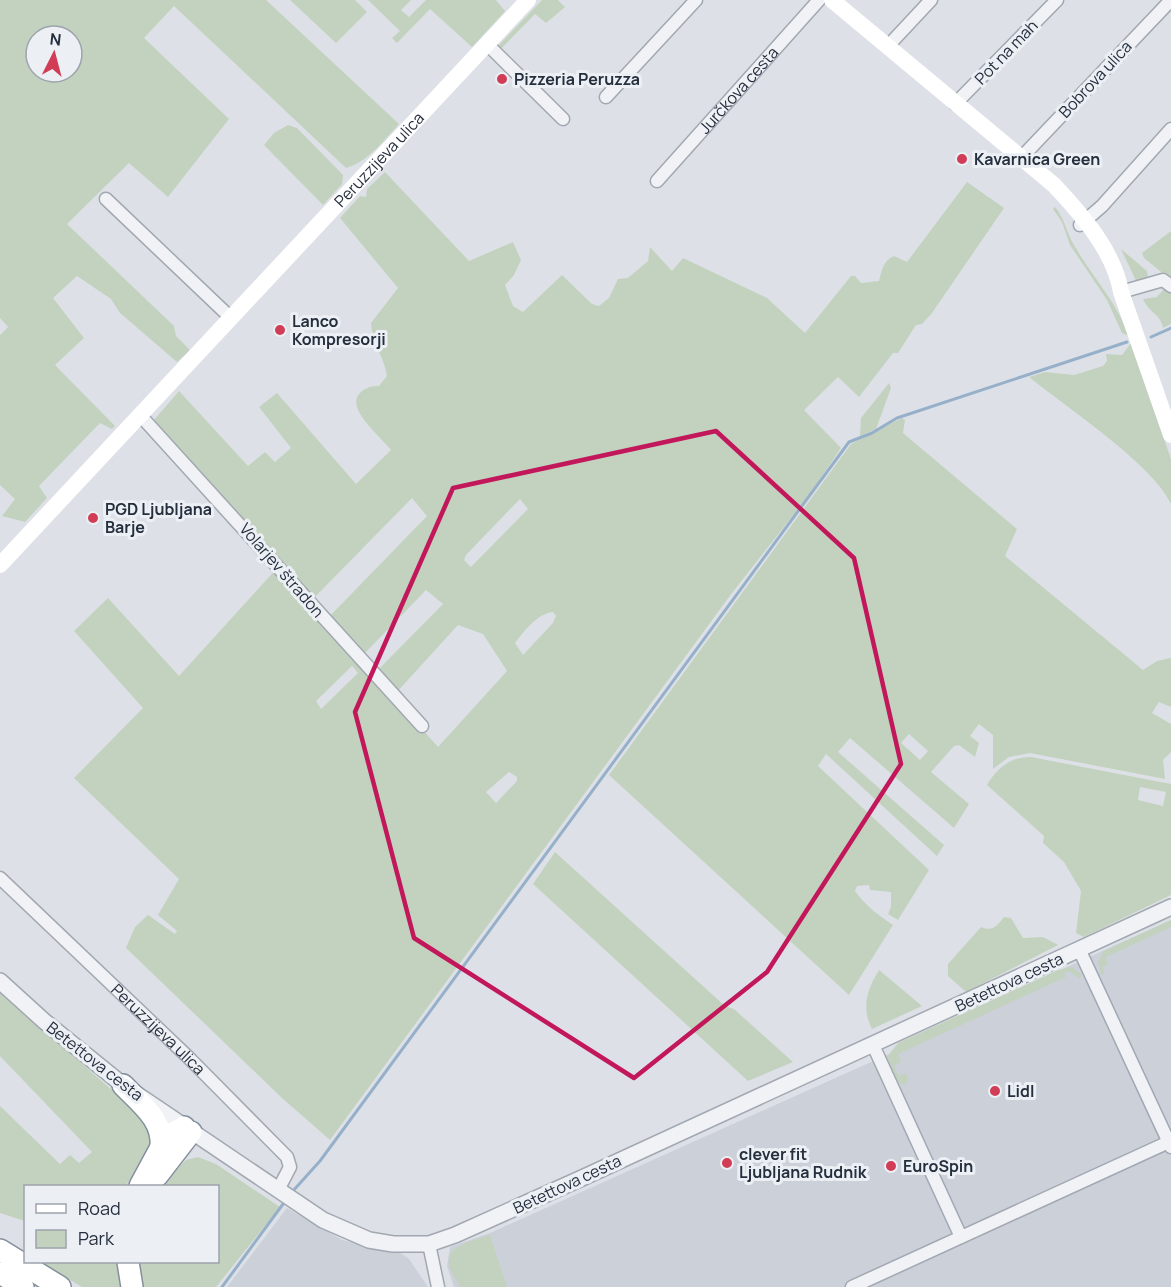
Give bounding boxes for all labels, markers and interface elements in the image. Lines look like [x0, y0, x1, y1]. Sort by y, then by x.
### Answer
street label: Pot na mah [970, 15, 1042, 89]
north arrow [24, 24, 84, 84]
text: N [49, 28, 62, 51]
street label: Bobrova ulica [1054, 36, 1136, 122]
street label: Jurčkova cesta [694, 42, 783, 138]
place label: Pizzeria Peruzza [514, 68, 640, 90]
marker: Pizzeria Peruzza [495, 72, 509, 86]
street label: Peruzzijeva ulica [329, 107, 429, 212]
place label: Kavarnica Green [974, 148, 1100, 170]
marker: Kavarnica Green [955, 152, 969, 166]
place label: Lanco Kompresorji [292, 310, 386, 350]
marker: Lanco Kompresorji [273, 323, 287, 337]
place label: PGD Ljubljana Barje [105, 498, 212, 538]
marker: PGD Ljubljana Barje [86, 511, 100, 525]
street label: Volarjev štradon [235, 518, 329, 622]
street label: Betettova cesta [951, 947, 1067, 1017]
street label: Peruzzijeva ulica [107, 979, 210, 1079]
street label: Betettova cesta [42, 1016, 148, 1106]
place label: Lidl [1007, 1080, 1034, 1102]
marker: Lidl [988, 1084, 1002, 1098]
place label: clever fit Ljubljana Rudnik [739, 1143, 867, 1183]
street label: Betettova cesta [509, 1149, 625, 1219]
place label: EuroSpin [903, 1155, 973, 1177]
marker: clever fit Ljubljana Rudnik [720, 1156, 734, 1170]
marker: EuroSpin [884, 1159, 898, 1173]
legend [24, 1185, 219, 1263]
text: Road [78, 1196, 121, 1220]
text: Park [78, 1226, 115, 1250]

